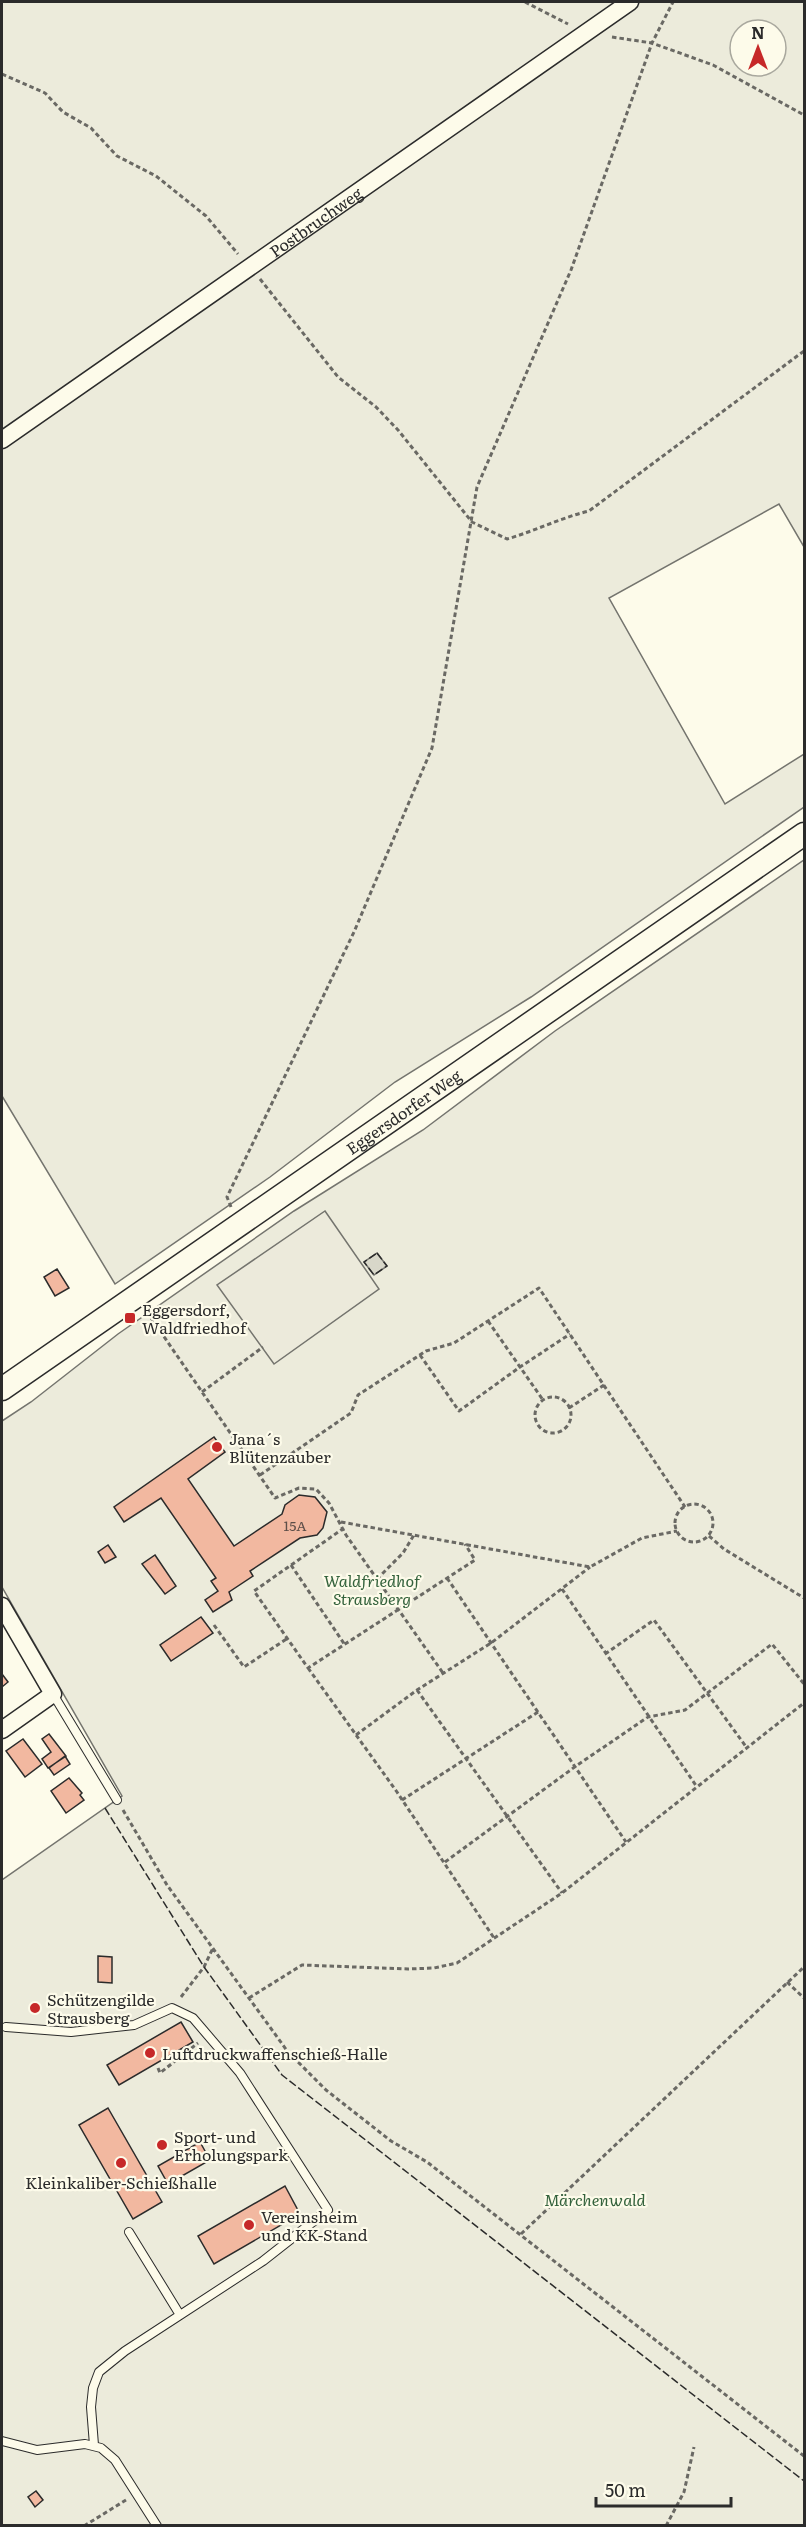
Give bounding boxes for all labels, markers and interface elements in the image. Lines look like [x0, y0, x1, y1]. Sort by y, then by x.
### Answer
north arrow [728, 18, 788, 78]
text: N [751, 20, 765, 44]
street label: Postbruchweg [264, 181, 367, 262]
street label: Eggersdorfer Weg [341, 1063, 466, 1160]
place label: Eggersdorf, Waldfriedhof [142, 1297, 248, 1339]
marker: Eggersdorf, Waldfriedhof [123, 1311, 137, 1325]
place label: Jana´s Blütenzauber [229, 1426, 331, 1468]
marker: Jana´s Blütenzauber [210, 1440, 224, 1454]
house number: 15A [283, 1515, 307, 1535]
park label: Waldfriedhof Strausberg [324, 1568, 422, 1610]
place label: Schützengilde Strausberg [47, 1987, 155, 2029]
marker: Schützengilde Strausberg [28, 2001, 42, 2015]
place label: Luftdruckwaffenschieß-Halle [162, 2041, 388, 2065]
marker: Luftdruckwaffenschieß-Halle [143, 2046, 157, 2060]
place label: Sport- und Erholungspark [174, 2124, 288, 2166]
marker: Sport- und Erholungspark [155, 2138, 169, 2152]
marker: Kleinkaliber-Schießhalle [114, 2156, 128, 2170]
place label: Kleinkaliber-Schießhalle [25, 2170, 217, 2194]
park label: Märchenwald [544, 2187, 646, 2211]
place label: Vereinsheim und KK-Stand [261, 2204, 368, 2246]
marker: Vereinsheim und KK-Stand [242, 2218, 256, 2232]
scale bar [596, 2470, 731, 2508]
text: 50 m [605, 2476, 646, 2503]

